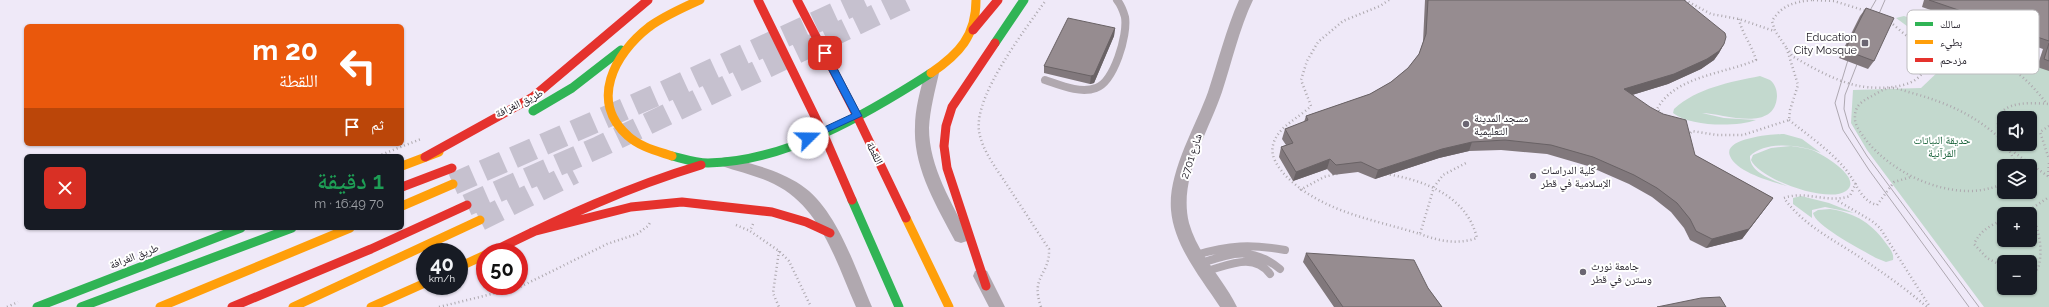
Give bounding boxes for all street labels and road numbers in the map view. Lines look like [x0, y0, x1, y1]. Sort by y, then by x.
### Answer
street label: طريق الغرافة [493, 86, 545, 121]
street label: شارع 2701 [1178, 132, 1205, 180]
street label: اللقطة [863, 140, 886, 167]
street label: طريق الغرافة [108, 241, 161, 272]

